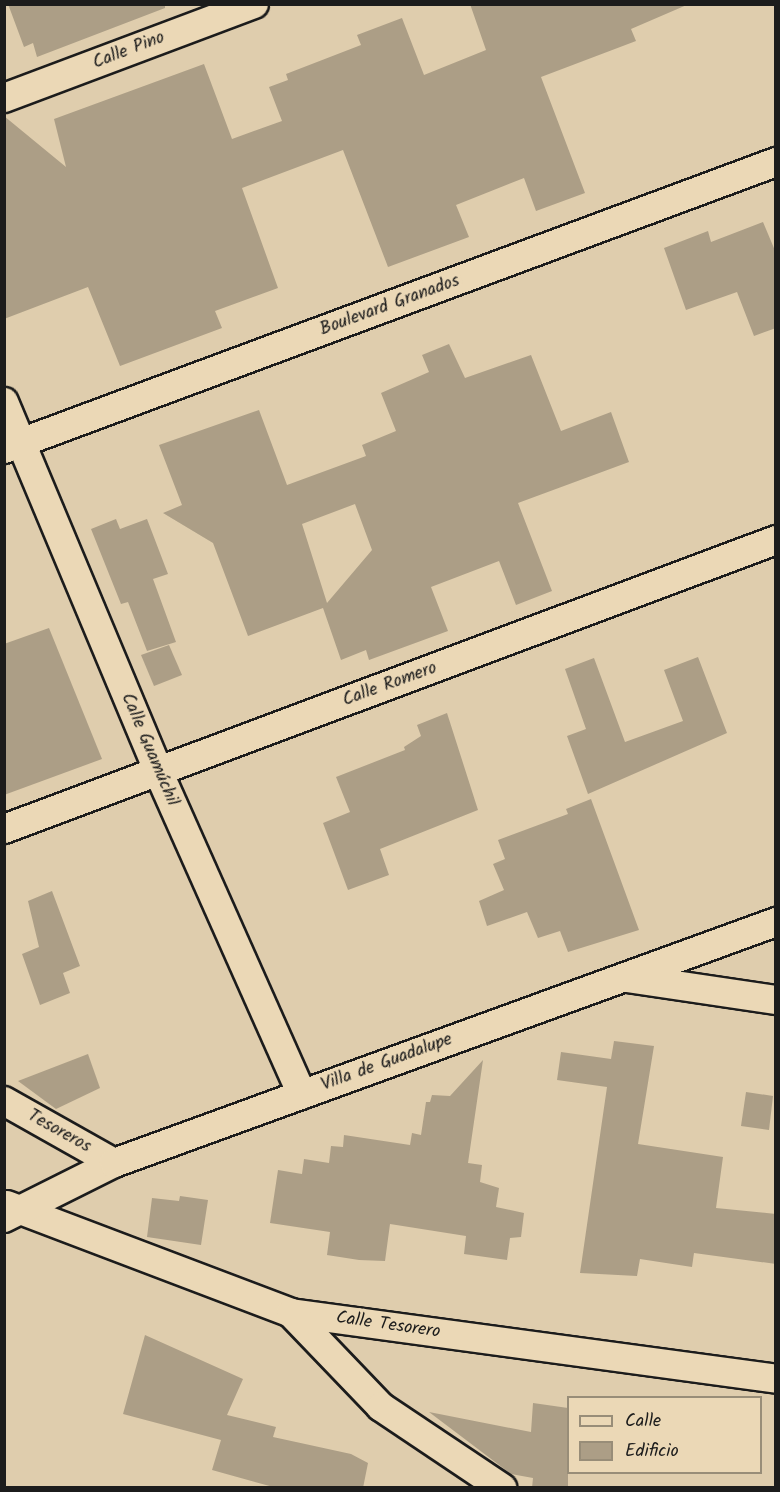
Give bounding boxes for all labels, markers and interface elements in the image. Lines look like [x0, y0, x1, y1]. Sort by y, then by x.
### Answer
street label: Calle Pino [90, 27, 168, 75]
street label: Boulevard Granados [317, 271, 463, 341]
street label: Calle Romero [340, 658, 440, 712]
street label: Calle Guamúchil [115, 690, 183, 810]
street label: Villa de Guadalupe [318, 1029, 456, 1097]
street label: Tesoreros [23, 1106, 95, 1158]
street label: Calle Tesorero [334, 1308, 442, 1344]
legend [567, 1396, 762, 1474]
text: Calle [625, 1407, 661, 1436]
text: Edificio [625, 1437, 679, 1466]

